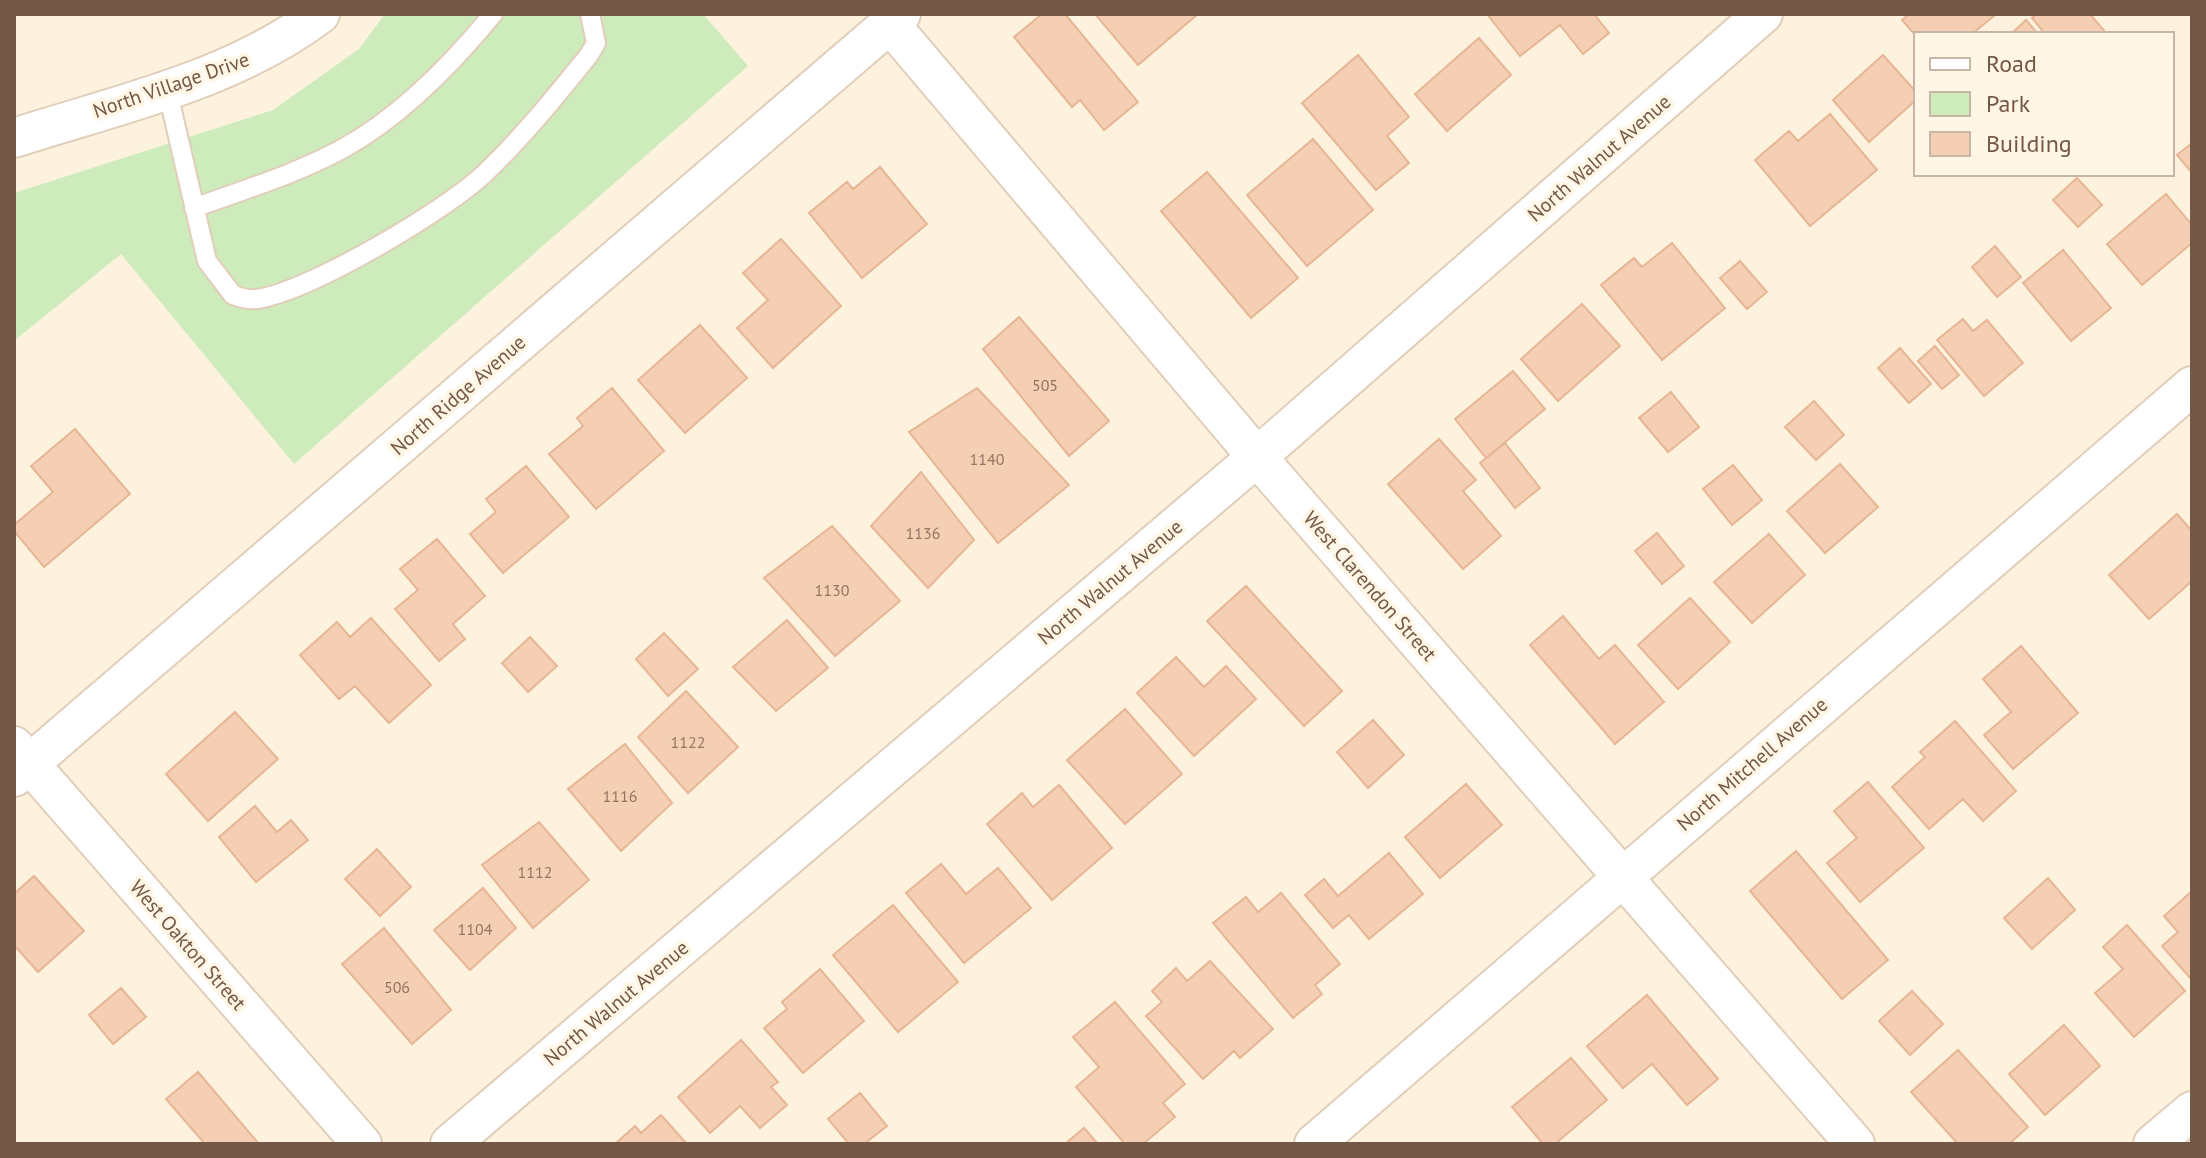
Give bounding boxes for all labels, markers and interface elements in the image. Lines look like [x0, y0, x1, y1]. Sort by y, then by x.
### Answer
legend [1914, 32, 2174, 176]
street label: North Village Drive [90, 46, 252, 124]
text: Road [1986, 48, 2037, 79]
text: Park [1986, 88, 2031, 119]
street label: North Walnut Avenue [1522, 89, 1676, 227]
text: Building [1986, 128, 2072, 159]
street label: North Ridge Avenue [385, 329, 531, 461]
house number: 505 [1032, 375, 1058, 395]
house number: 1140 [970, 449, 1005, 469]
street label: West Clarendon Street [1298, 506, 1442, 667]
street label: North Walnut Avenue [1032, 514, 1188, 650]
house number: 1136 [906, 523, 940, 543]
house number: 1130 [815, 580, 850, 600]
street label: North Mitchell Avenue [1671, 691, 1833, 837]
house number: 1122 [671, 732, 705, 752]
house number: 1116 [603, 786, 637, 806]
house number: 1112 [518, 862, 552, 882]
street label: West Oakton Street [124, 874, 252, 1016]
house number: 1104 [458, 919, 493, 939]
street label: North Walnut Avenue [538, 935, 694, 1071]
house number: 506 [384, 977, 410, 997]

